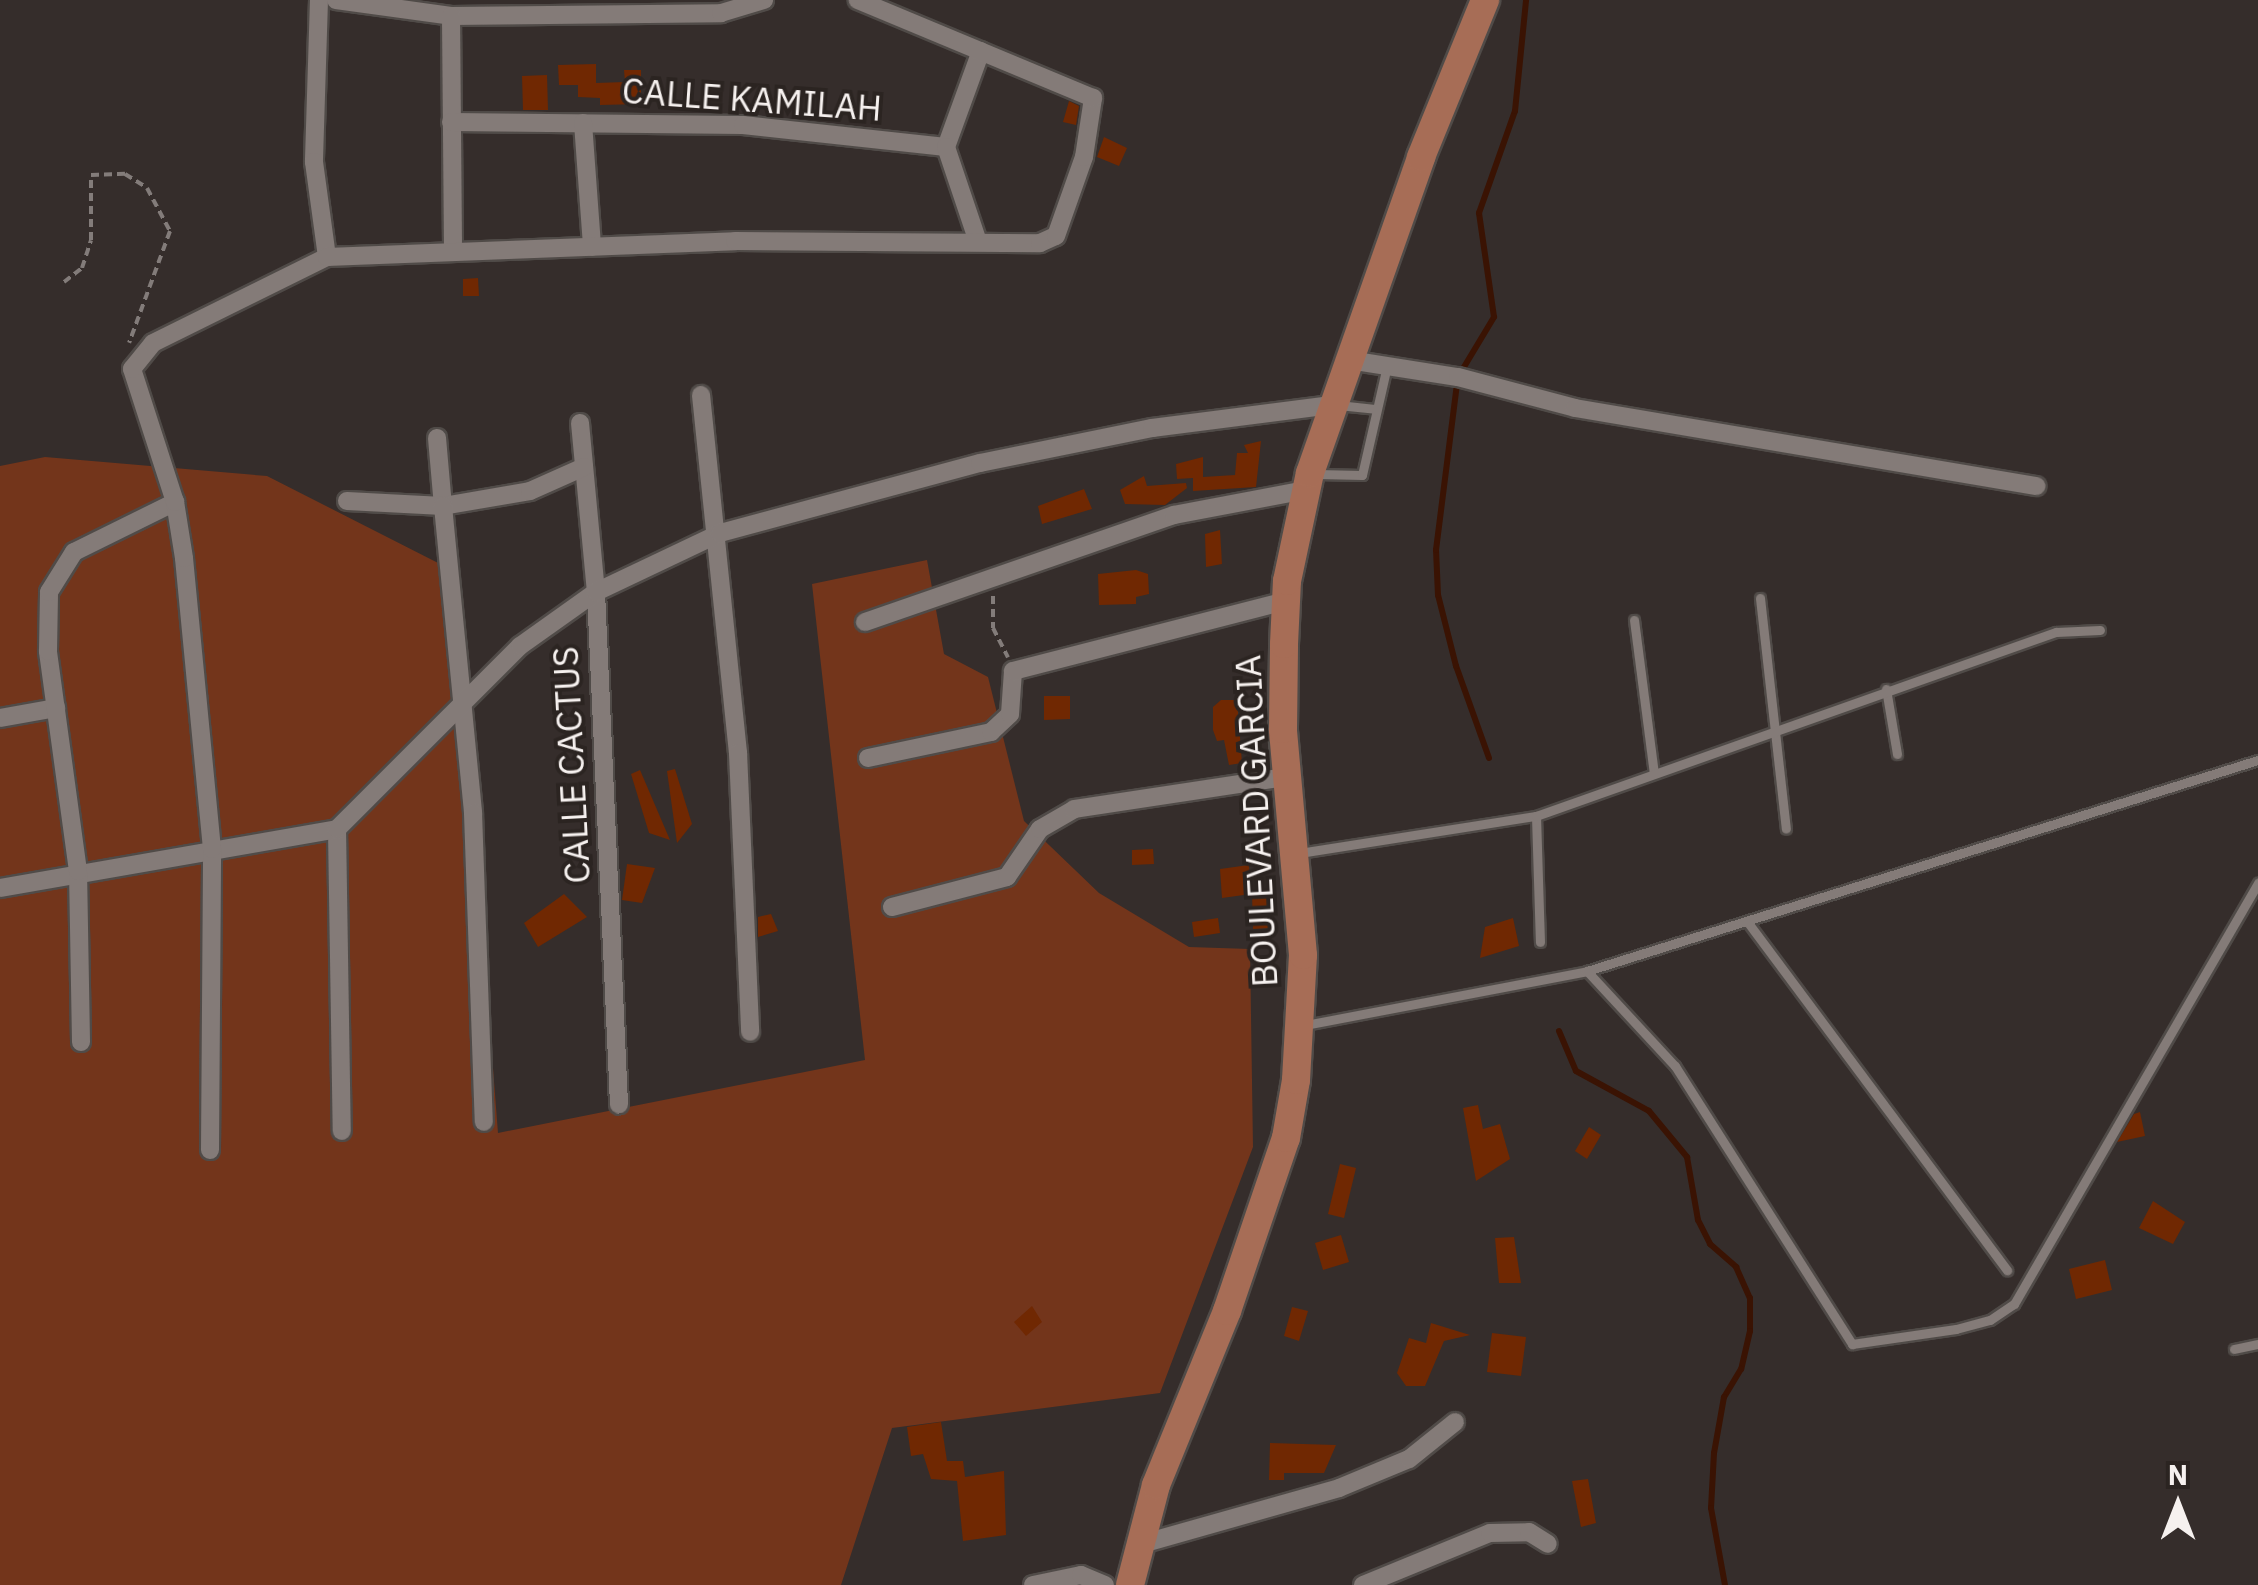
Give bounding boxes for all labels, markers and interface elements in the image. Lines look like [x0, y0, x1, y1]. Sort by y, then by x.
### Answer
street label: CALLE KAMILAH [621, 69, 883, 129]
street label: CALLE CACTUS [544, 645, 598, 885]
street label: BOULEVARD GARCIA [1226, 654, 1286, 988]
north arrow [2128, 1455, 2228, 1555]
text: N [2168, 1456, 2188, 1493]

